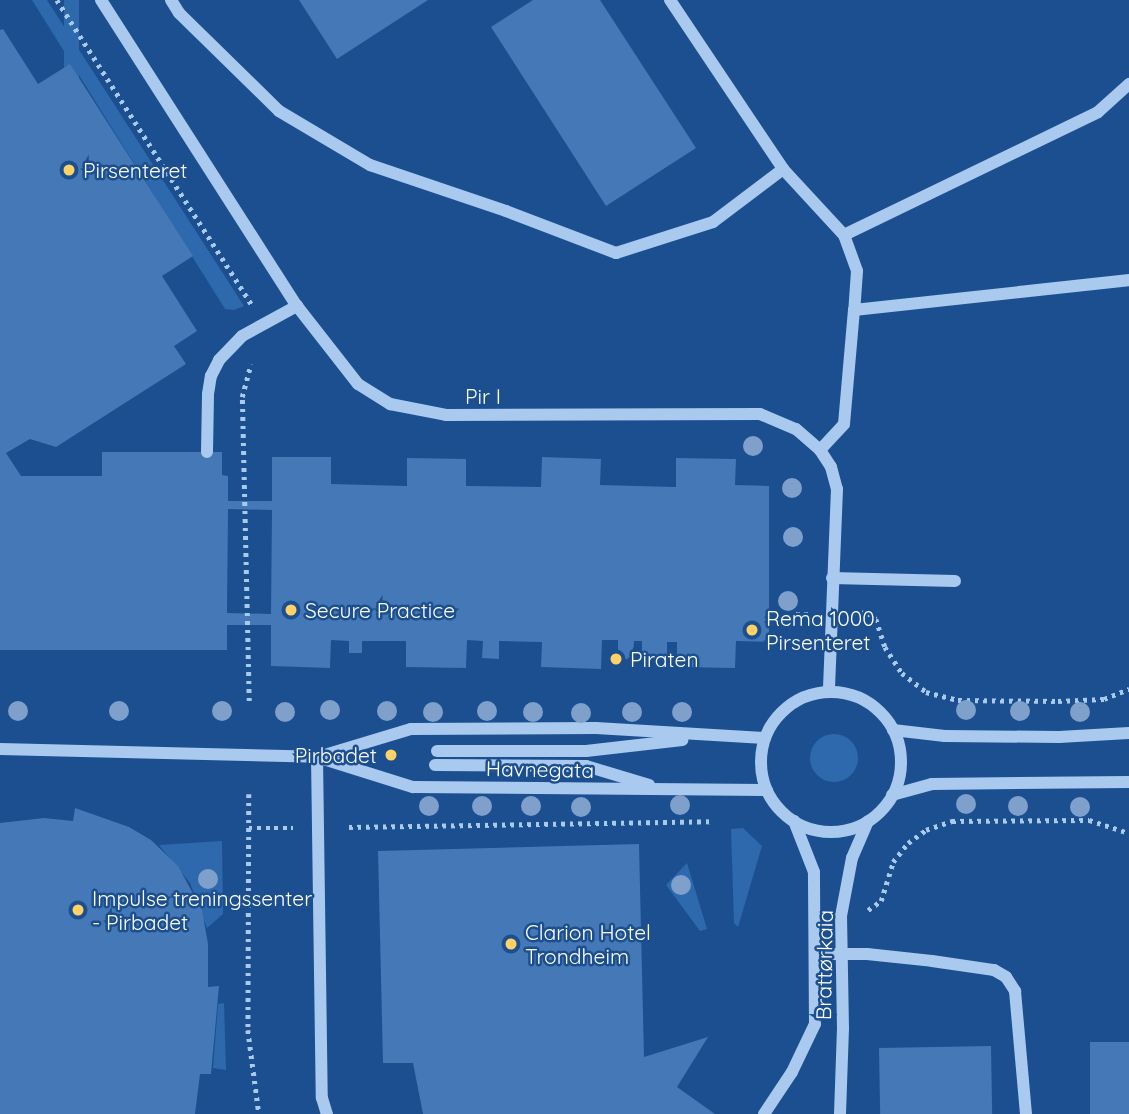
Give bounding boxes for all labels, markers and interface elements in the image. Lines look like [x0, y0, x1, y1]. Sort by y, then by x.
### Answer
place label: Pirsenteret [83, 157, 187, 183]
marker: Pirsenteret [61, 162, 77, 178]
street label: Pir I [465, 383, 501, 409]
place label: Secure Practice [305, 597, 455, 623]
marker: Secure Practice [283, 602, 299, 618]
place label: Rema 1000 Pirsenteret [766, 605, 875, 655]
marker: Rema 1000 Pirsenteret [744, 622, 760, 638]
place label: Piraten [630, 646, 699, 672]
marker: Piraten [608, 651, 624, 667]
place label: Pirbadet [295, 742, 377, 768]
marker: Pirbadet [383, 747, 399, 763]
street label: Havnegata [486, 755, 594, 783]
place label: Impulse treningssenter - Pirbadet [92, 885, 312, 935]
marker: Impulse treningssenter - Pirbadet [70, 902, 86, 918]
street label: Brattørkaia [810, 910, 838, 1020]
place label: Clarion Hotel Trondheim [525, 919, 651, 969]
marker: Clarion Hotel Trondheim [503, 936, 519, 952]

